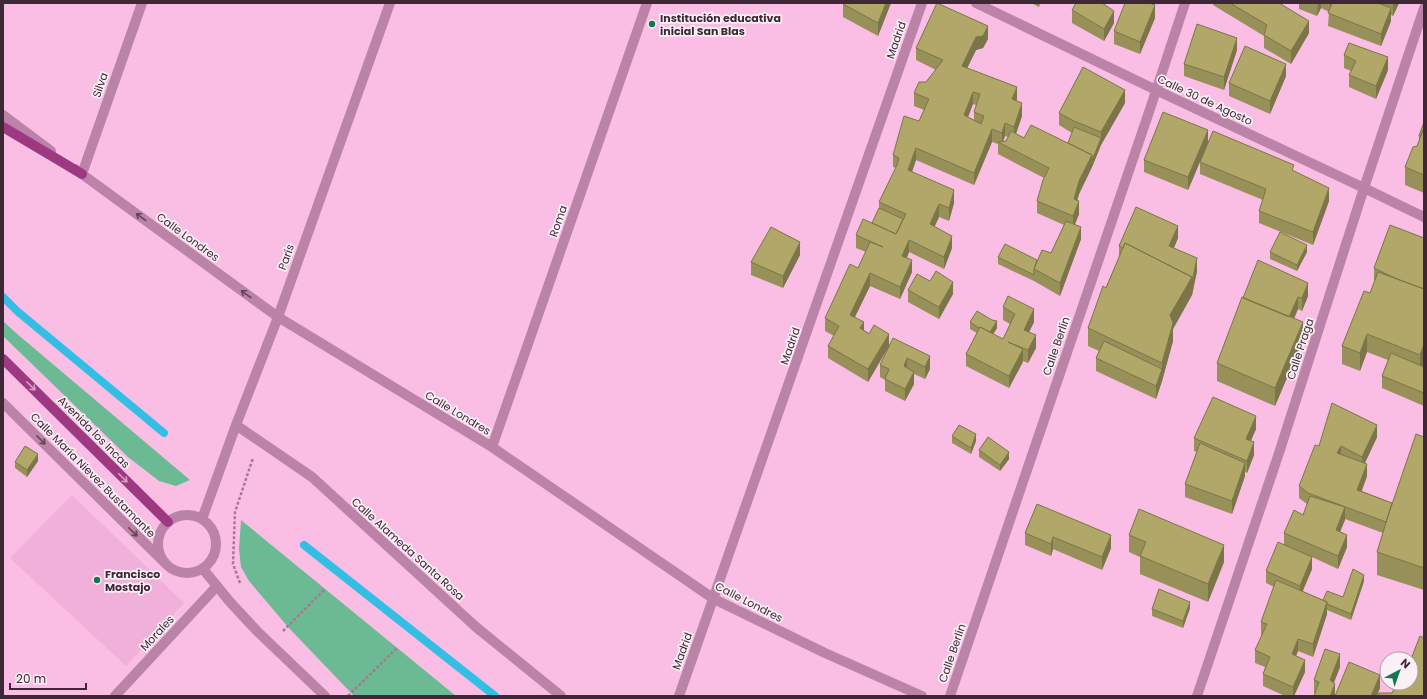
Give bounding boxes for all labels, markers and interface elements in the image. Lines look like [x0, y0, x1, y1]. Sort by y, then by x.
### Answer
place label: Institución educativa inicial San Blas [660, 10, 781, 39]
marker: Institución educativa inicial San Blas [647, 19, 657, 29]
street label: Madrid [882, 19, 910, 61]
street label: Silva [88, 70, 112, 100]
street label: Calle 30 de Agosto [1155, 71, 1255, 129]
street label: Roma [545, 203, 571, 239]
street label: Calle Londres [153, 209, 223, 265]
one-way arrow [136, 213, 147, 222]
street label: París [274, 242, 298, 272]
one-way arrow [241, 290, 252, 298]
street label: Calle Berlín [1038, 314, 1074, 378]
street label: Calle Praga [1283, 316, 1317, 382]
street label: Madrid [776, 325, 804, 367]
one-way arrow [26, 381, 36, 391]
street label: Calle Londres [422, 387, 494, 439]
street label: Avenida los Incas [54, 392, 134, 472]
street label: Calle María Nievez Bustamante [27, 409, 159, 541]
one-way arrow [36, 435, 46, 445]
one-way arrow [118, 473, 128, 483]
street label: Calle Alameda Santa Rosa [348, 494, 468, 604]
one-way arrow [128, 527, 138, 537]
place label: Francisco Mostajo [105, 566, 160, 595]
marker: Francisco Mostajo [92, 575, 102, 585]
street label: Calle Londres [712, 578, 786, 626]
street label: Morales [136, 612, 178, 654]
street label: Calle Berlín [934, 621, 970, 685]
street label: Madrid [668, 630, 696, 672]
north arrow [1379, 651, 1419, 691]
text: N [1397, 655, 1414, 672]
scale bar [10, 665, 86, 691]
text: 20 m [16, 670, 46, 687]

